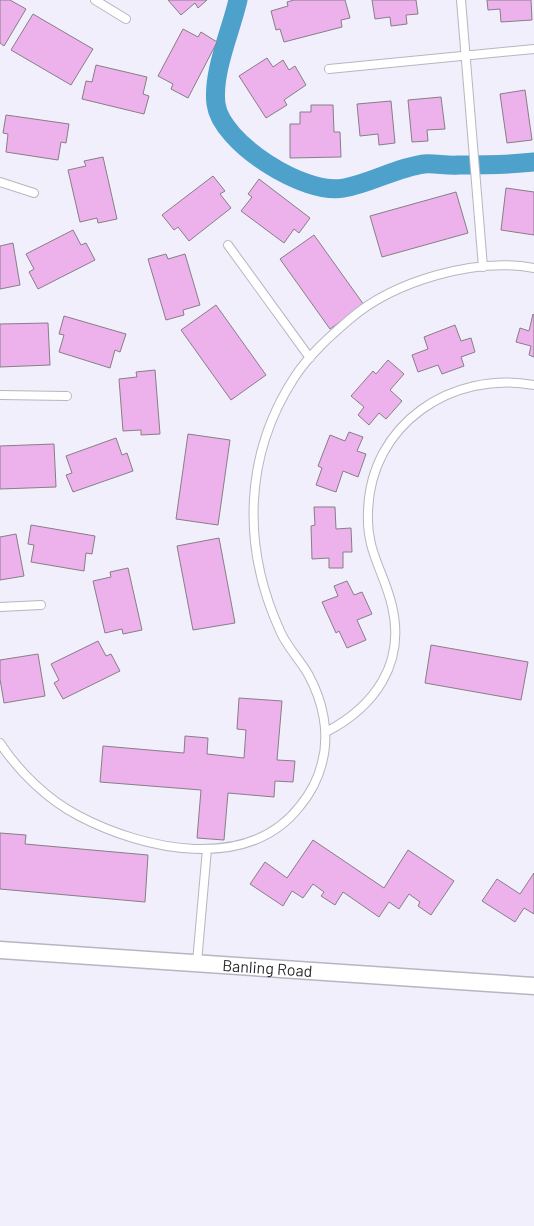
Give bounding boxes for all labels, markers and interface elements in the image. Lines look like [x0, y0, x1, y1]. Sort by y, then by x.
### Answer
street label: Banling Road [222, 955, 313, 980]

